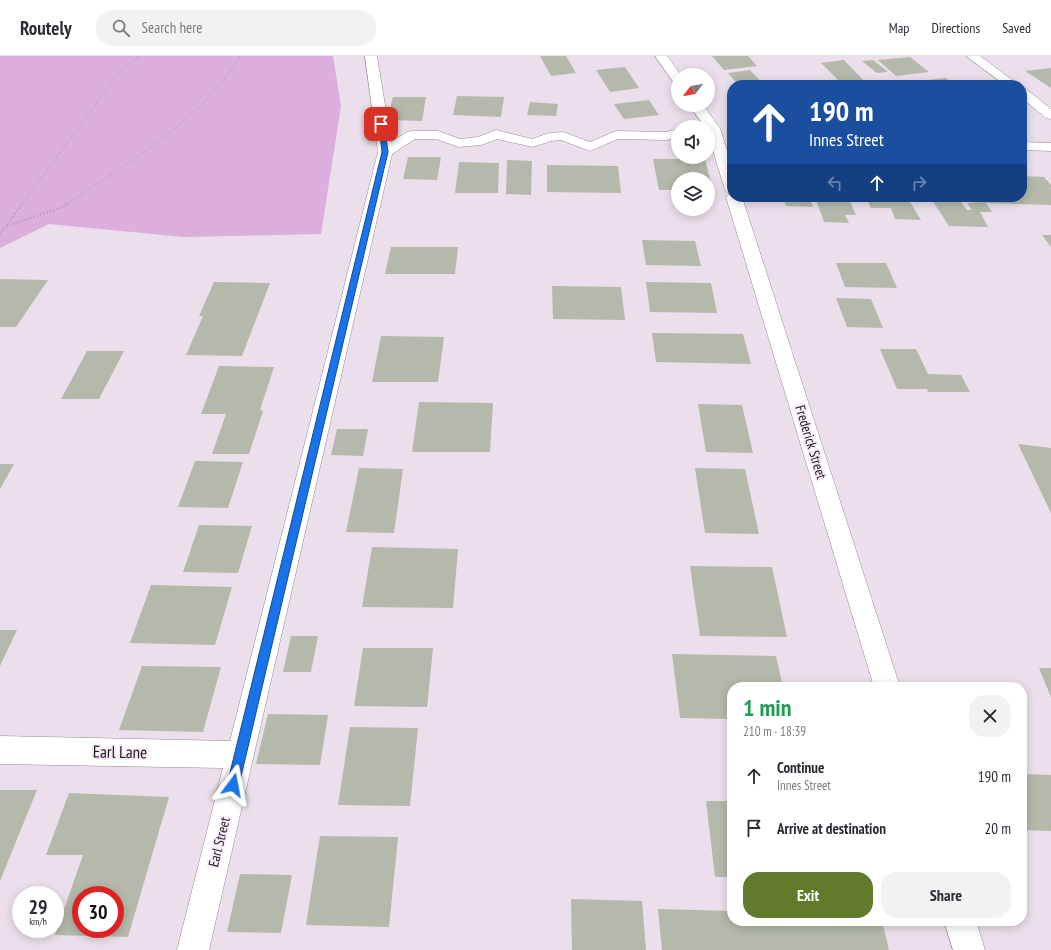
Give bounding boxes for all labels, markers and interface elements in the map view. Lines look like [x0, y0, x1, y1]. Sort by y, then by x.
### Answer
search box [96, 10, 376, 46]
text: Routely [20, 16, 72, 40]
icon: search [110, 17, 132, 39]
text: Search here [142, 18, 203, 37]
text: Map [889, 19, 909, 37]
text: Directions [931, 19, 980, 37]
text: Saved [1002, 19, 1031, 37]
north arrow [671, 68, 715, 112]
map controls [671, 68, 715, 216]
text: 190 m [809, 92, 873, 129]
icon: ahead [743, 96, 795, 148]
pin [364, 107, 398, 141]
icon: arrive [370, 113, 392, 135]
button: sound [671, 120, 715, 164]
text: Innes Street [809, 128, 884, 151]
button: layers [671, 172, 715, 216]
icon: left [824, 172, 846, 194]
icon: ahead [866, 172, 888, 194]
icon: right [908, 172, 930, 194]
street label: Frederick Street [791, 403, 831, 481]
text: 1 min [743, 692, 791, 723]
button: close [969, 695, 1011, 737]
text: 210 m · 18:39 [743, 723, 806, 740]
street label: Earl Lane [93, 741, 147, 763]
text: Continue [777, 758, 824, 777]
position arrow [212, 764, 254, 806]
icon: ahead [743, 765, 765, 787]
text: 190 m [978, 767, 1011, 786]
text: Innes Street [777, 777, 831, 794]
street label: Earl Street [204, 815, 234, 869]
icon: arrive [743, 817, 765, 839]
text: Arrive at destination [777, 819, 886, 838]
text: 20 m [985, 819, 1011, 838]
button: Exit [743, 872, 873, 918]
button: Share [881, 872, 1011, 918]
speed limit sign: 30 [72, 886, 124, 938]
text: 29 [28, 894, 48, 920]
text: km/h [29, 915, 47, 928]

